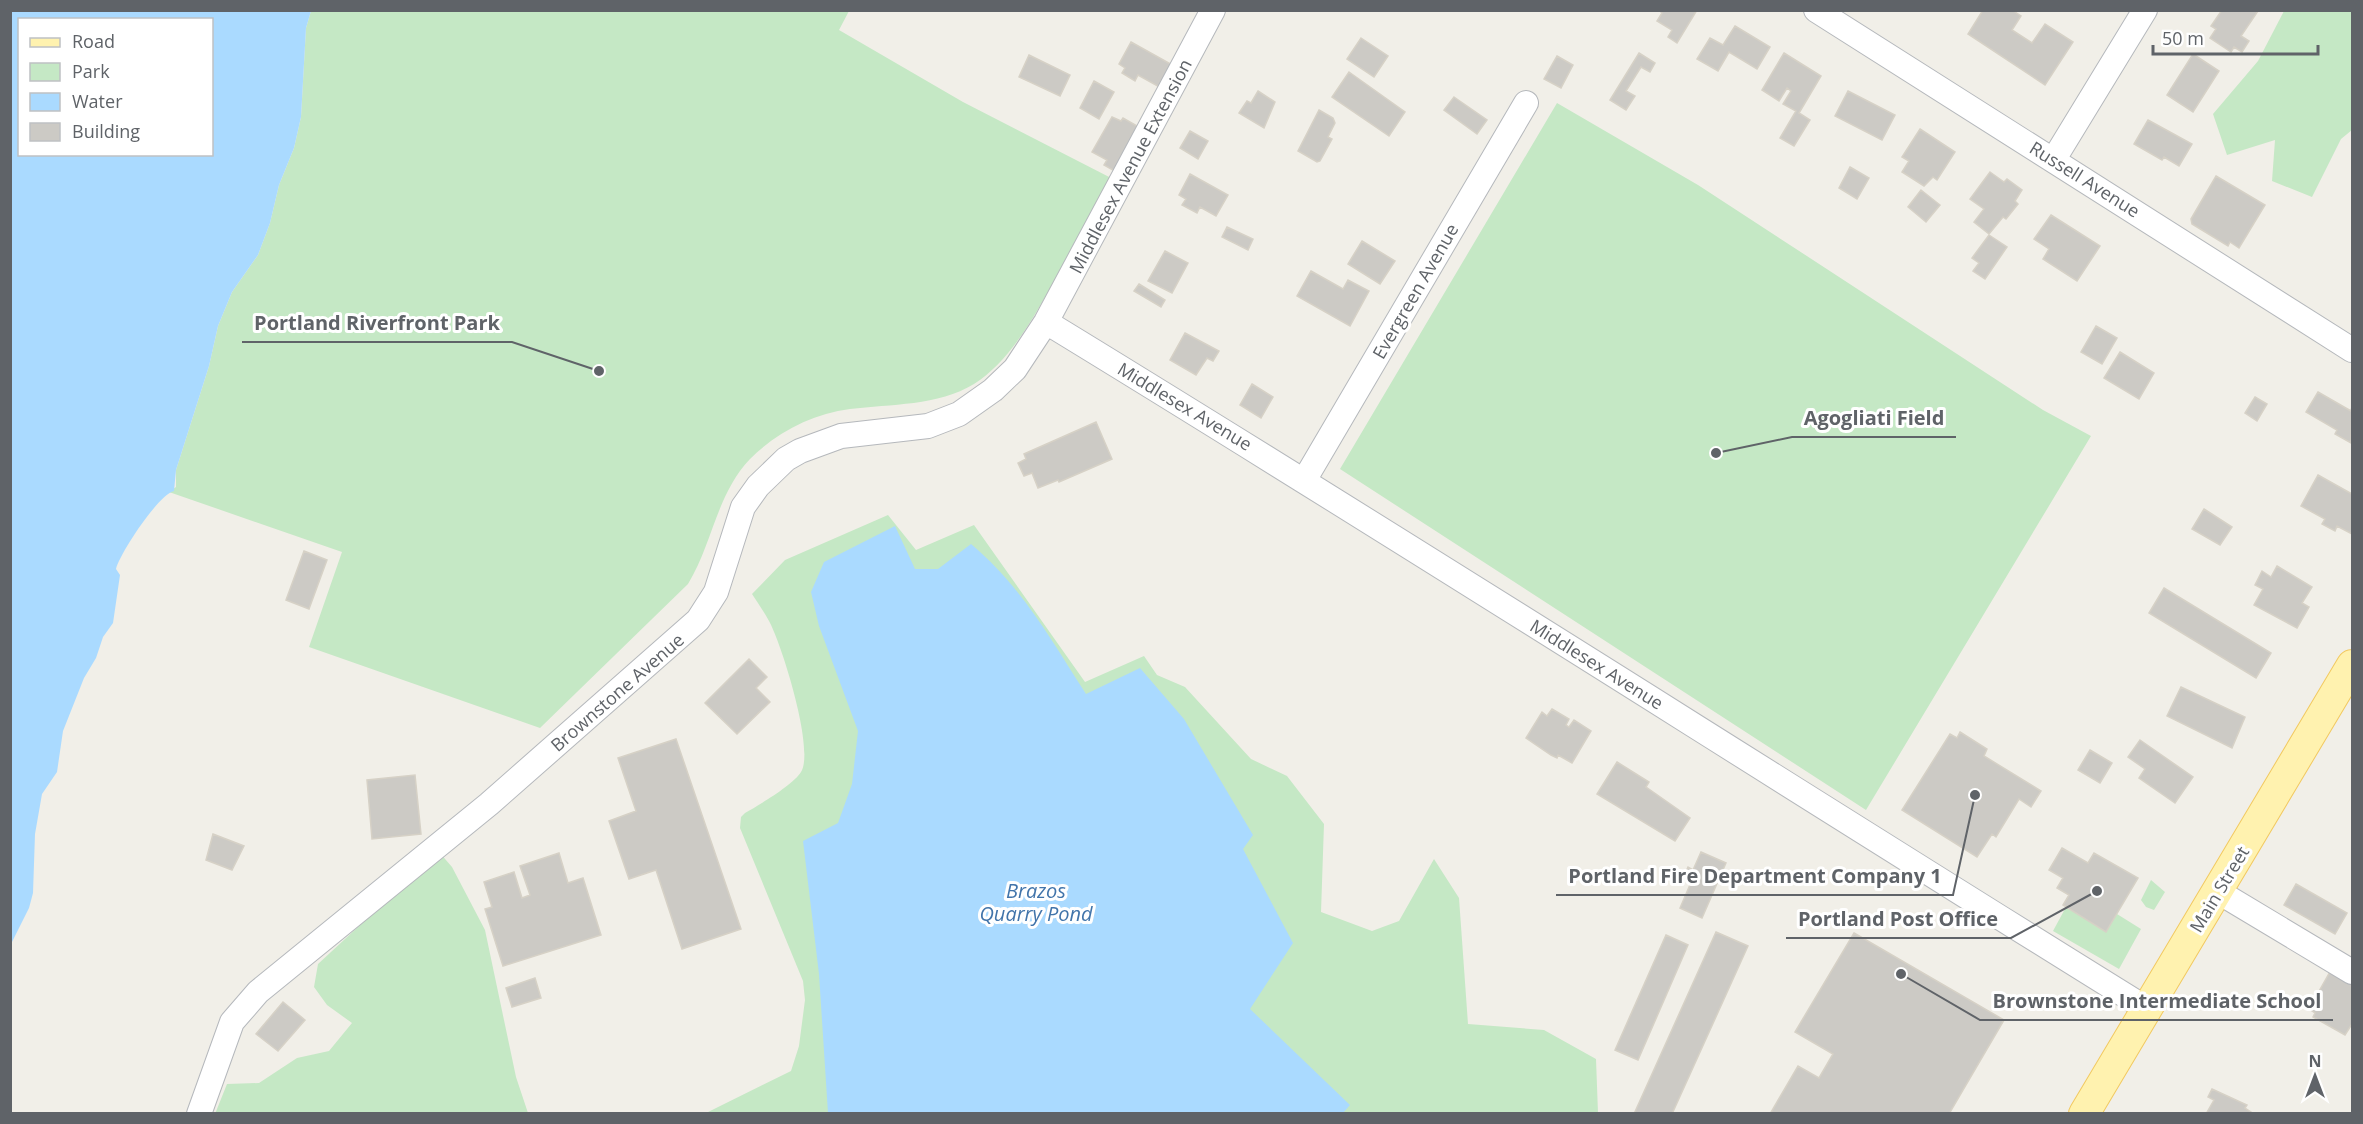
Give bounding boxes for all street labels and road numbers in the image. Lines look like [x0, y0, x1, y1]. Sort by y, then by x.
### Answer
street label: Middlesex Avenue Extension [1063, 55, 1197, 277]
street label: Russell Avenue [2025, 135, 2145, 223]
street label: Evergreen Avenue [1367, 219, 1463, 363]
street label: Middlesex Avenue [1113, 356, 1257, 456]
street label: Middlesex Avenue [1526, 613, 1668, 715]
street label: Brownstone Avenue [545, 627, 689, 757]
street label: Main Street [2184, 841, 2254, 937]

